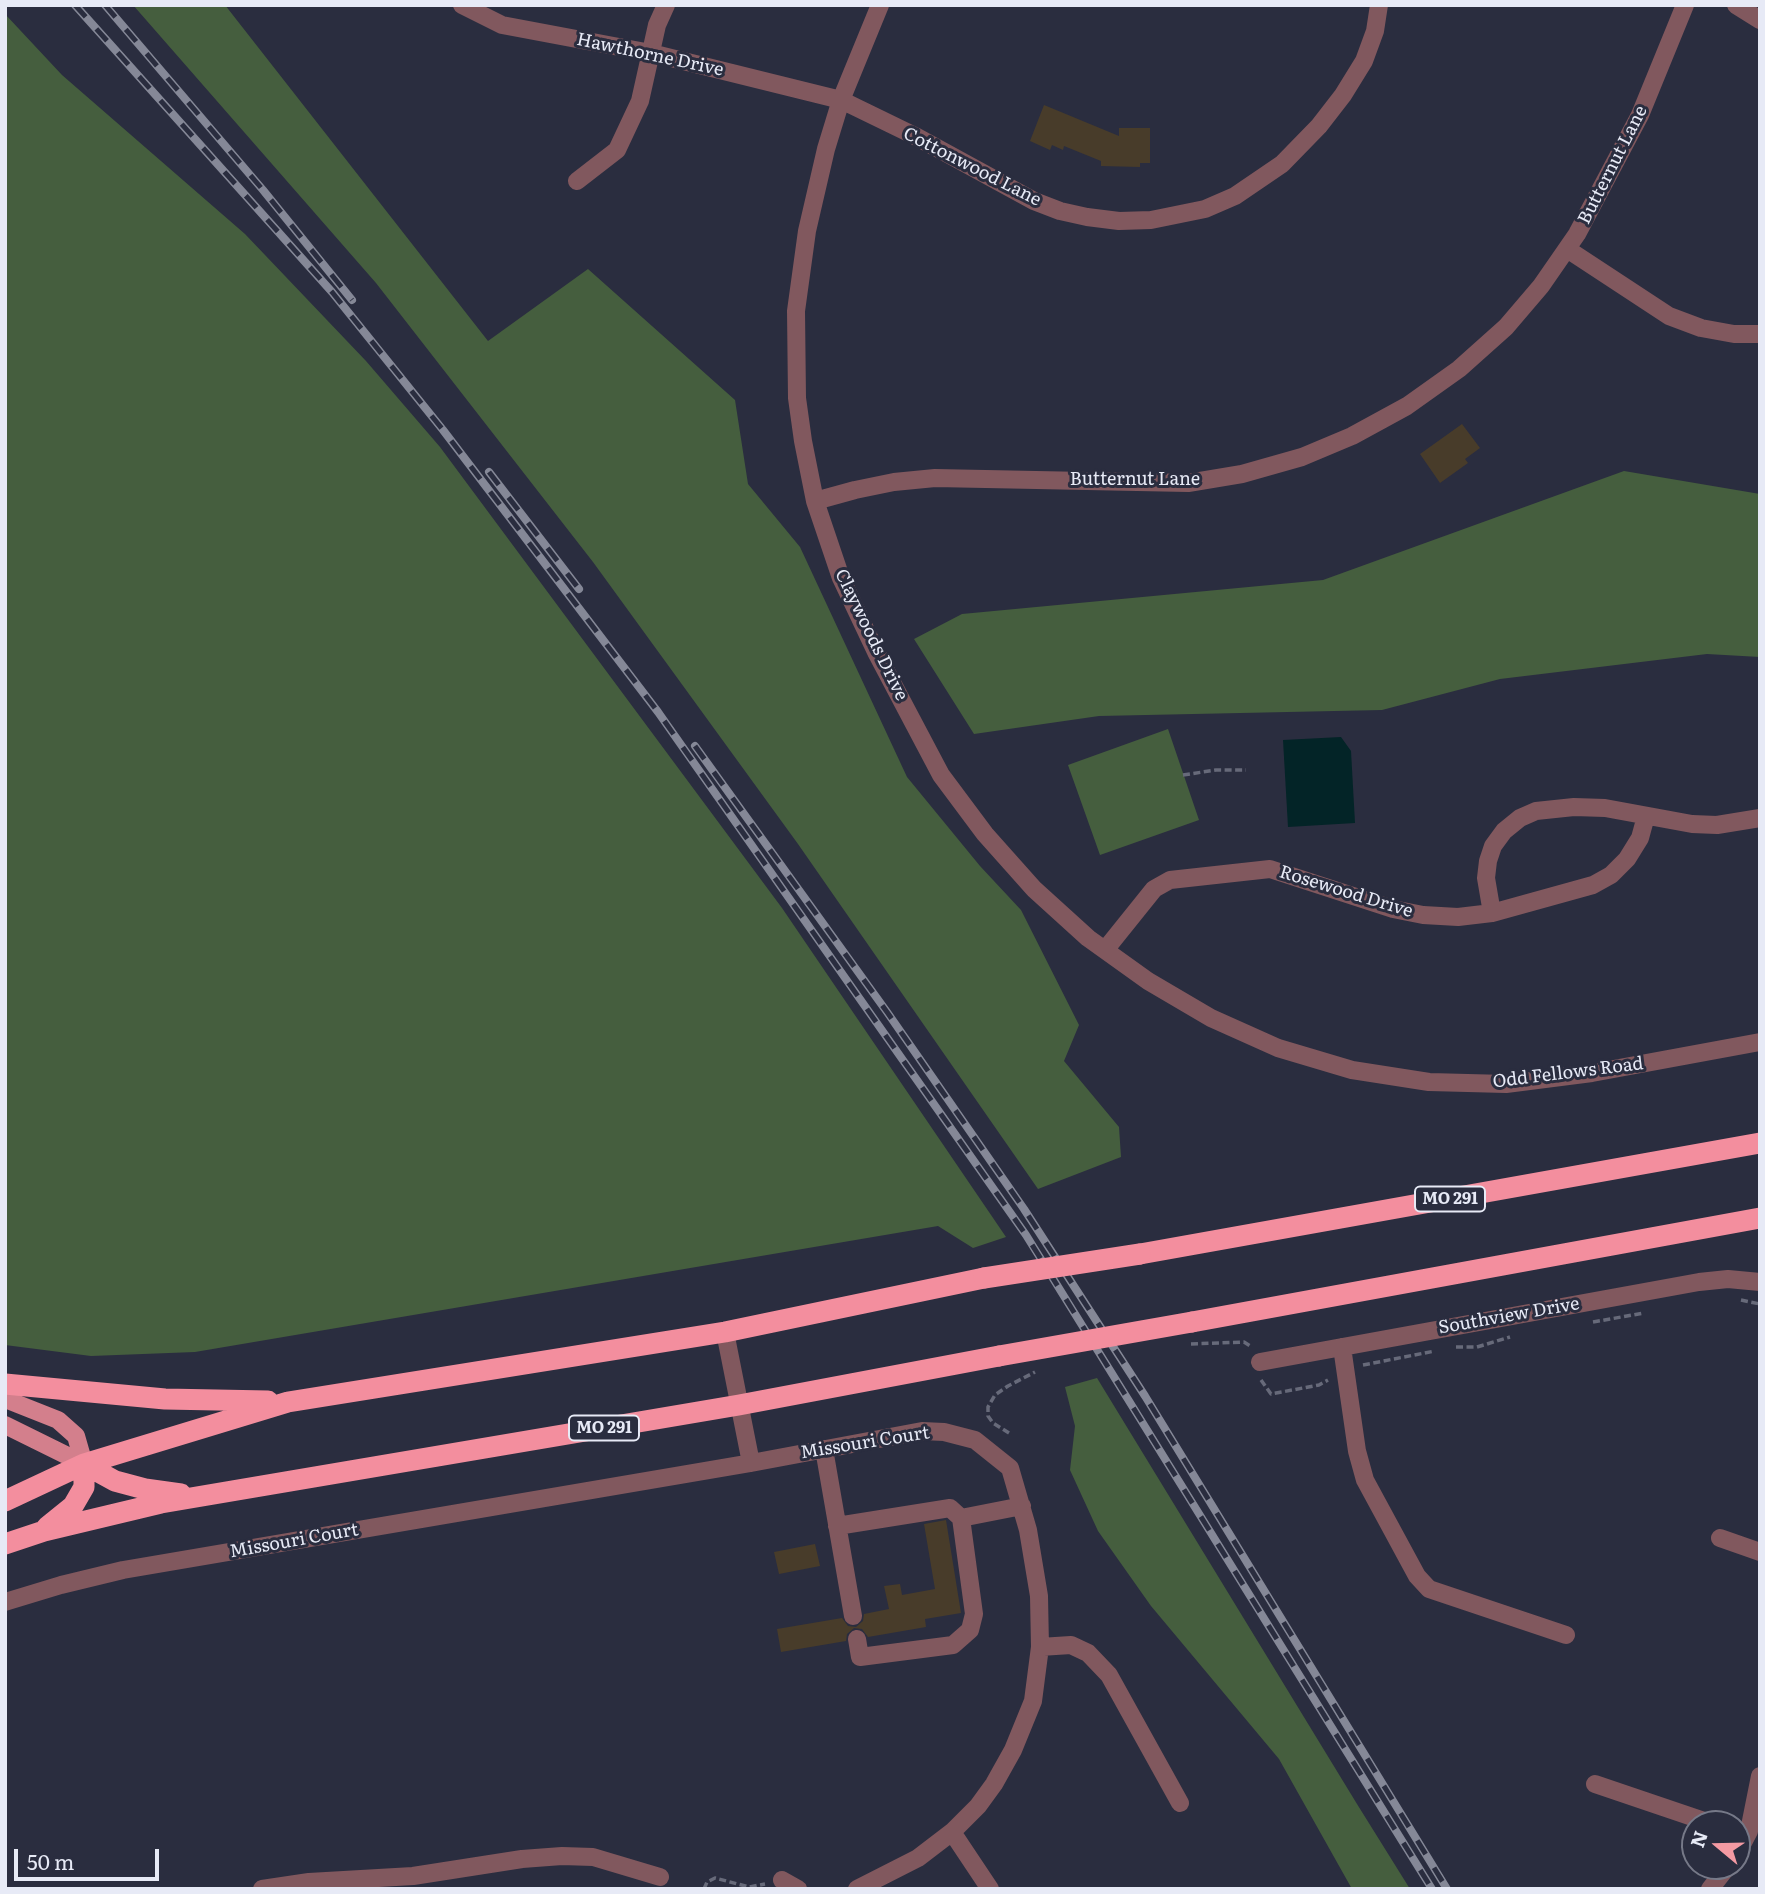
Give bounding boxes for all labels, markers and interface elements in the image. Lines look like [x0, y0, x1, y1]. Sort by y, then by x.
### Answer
street label: Hawthorne Drive [575, 29, 725, 81]
street label: Butternut Lane [1574, 102, 1652, 228]
street label: Cottonwood Lane [899, 123, 1045, 211]
street label: Butternut Lane [1070, 469, 1200, 491]
street label: Claywoods Drive [830, 566, 912, 704]
street label: Rosewood Drive [1277, 861, 1415, 923]
street label: Odd Fellows Road [1491, 1053, 1645, 1093]
road number: MO 291 [1415, 1186, 1485, 1212]
street label: Southview Drive [1437, 1293, 1581, 1339]
road number: MO 291 [569, 1416, 639, 1440]
street label: Missouri Court [799, 1422, 931, 1464]
street label: Missouri Court [228, 1519, 360, 1563]
north arrow [1681, 1810, 1751, 1880]
text: N [1682, 1827, 1714, 1851]
scale bar [18, 1834, 163, 1878]
text: 50 m [27, 1845, 74, 1876]

